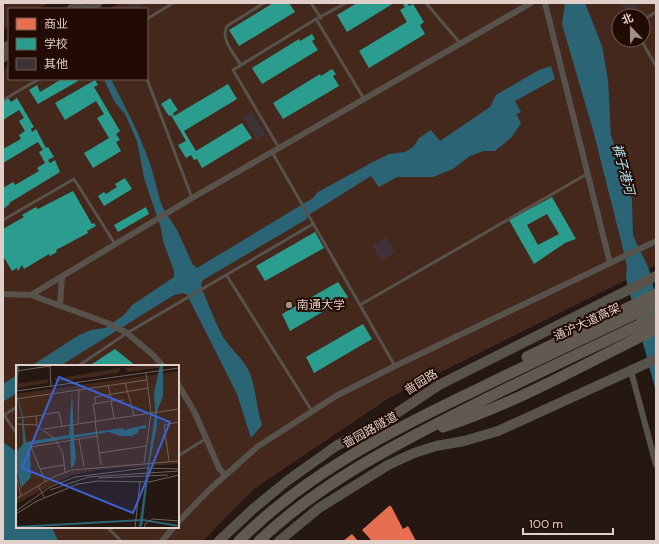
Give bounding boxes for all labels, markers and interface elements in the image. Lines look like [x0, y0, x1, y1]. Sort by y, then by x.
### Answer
legend [8, 8, 148, 80]
north arrow [611, 8, 651, 48]
text: 北 [620, 10, 635, 27]
text: 商业 [44, 16, 68, 32]
text: 学校 [44, 36, 68, 52]
text: 其他 [44, 56, 68, 72]
water label: 裤子港河 [609, 142, 639, 199]
place label: 南通大学 [297, 297, 345, 313]
marker: 南通大学 [284, 300, 294, 310]
street label: 通沪大道高架 [551, 300, 623, 344]
inset map [16, 365, 179, 528]
street label: 啬园路 [401, 366, 441, 398]
street label: 啬园路隧道 [340, 408, 400, 452]
scale bar [523, 510, 613, 536]
text: 100 m [529, 516, 563, 532]

